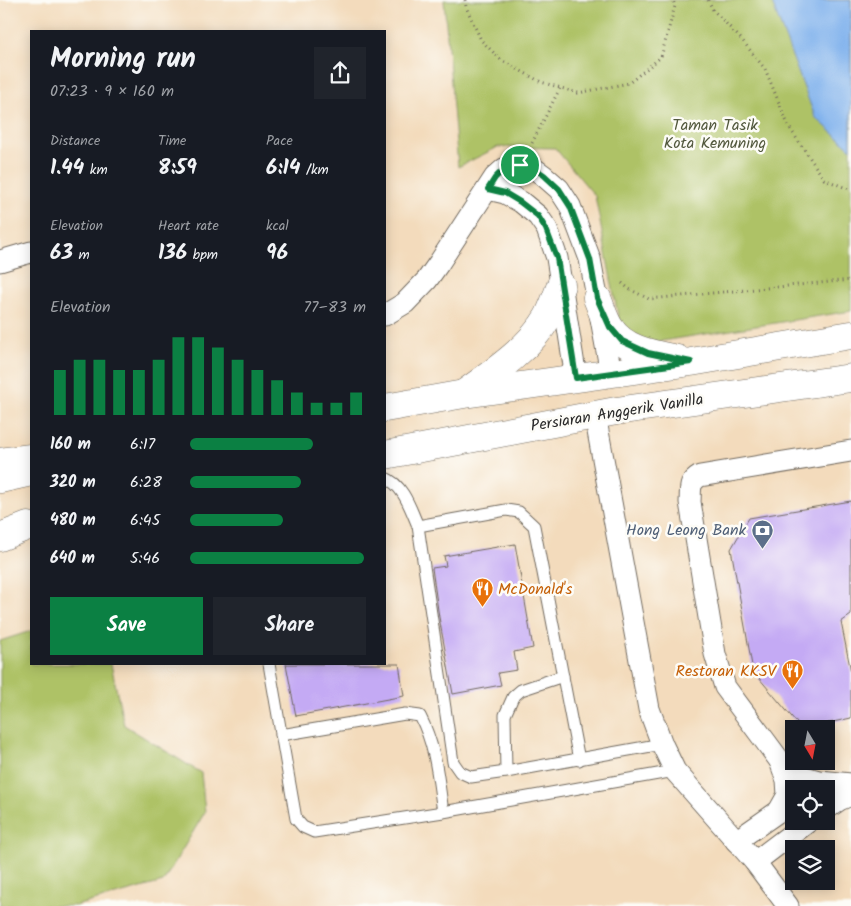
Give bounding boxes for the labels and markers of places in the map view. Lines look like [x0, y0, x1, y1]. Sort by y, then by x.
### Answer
pin [499, 144, 541, 186]
place label: Hong Leong Bank [626, 518, 746, 543]
bank icon: Hong Leong Bank [750, 518, 774, 549]
restaurant icon: McDonald's [470, 577, 494, 608]
place label: McDonald's [498, 577, 573, 602]
place label: Restoran KKSV [676, 659, 777, 684]
restaurant icon: Restoran KKSV [780, 659, 804, 690]

